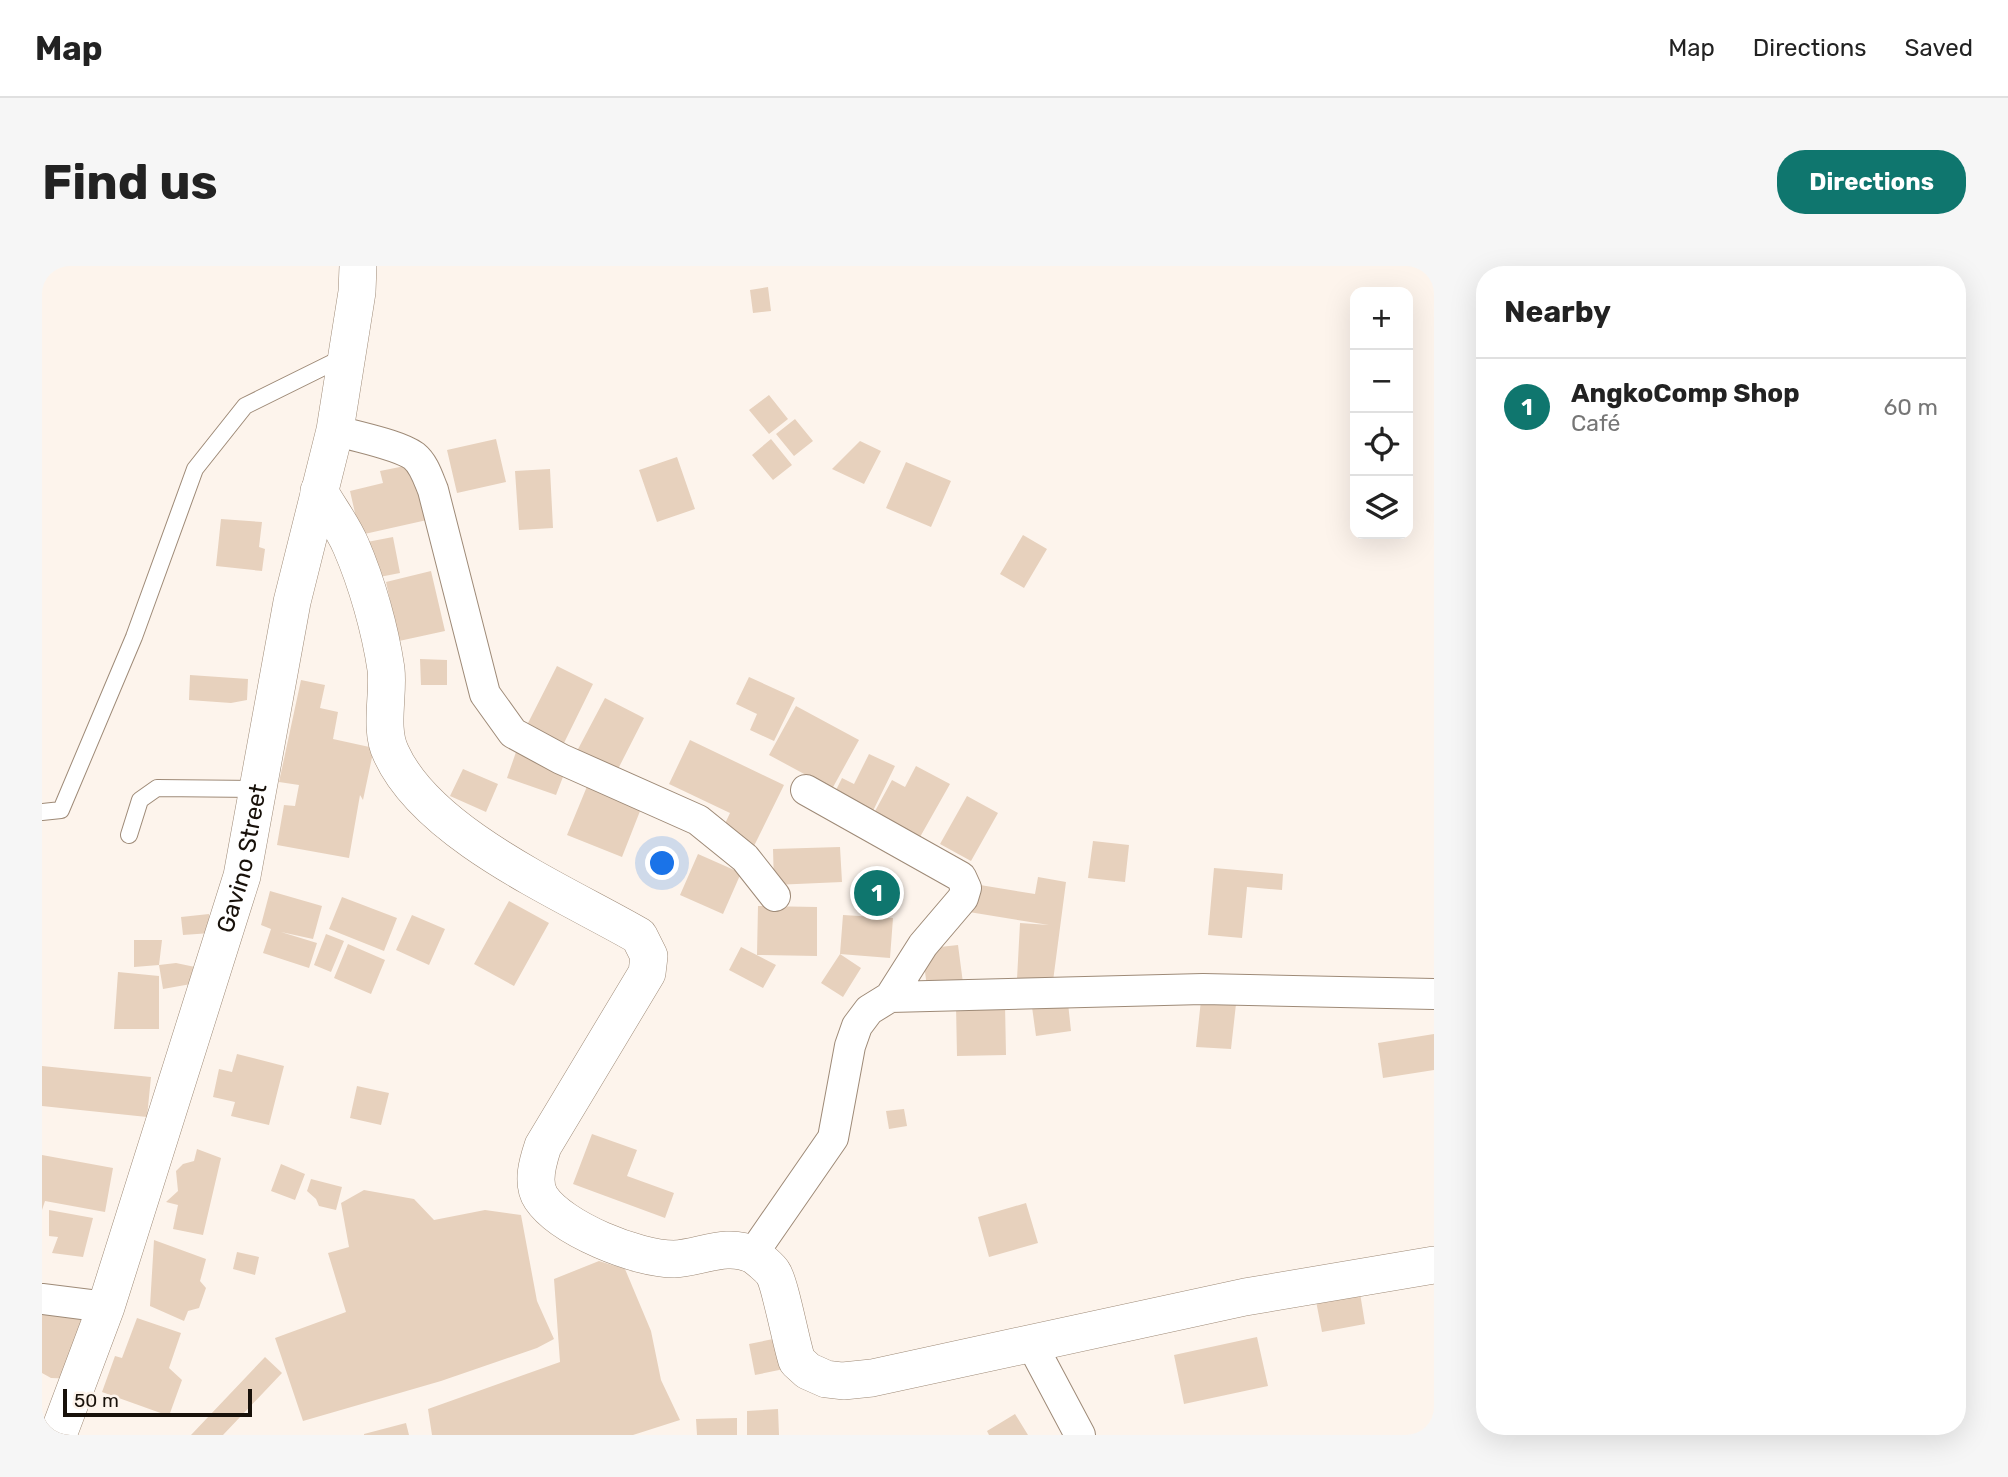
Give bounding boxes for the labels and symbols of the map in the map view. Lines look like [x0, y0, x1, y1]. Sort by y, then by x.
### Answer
street label: Gavino Street [211, 782, 273, 936]
your location [645, 846, 679, 880]
pin: 1 [854, 867, 900, 919]
scale bar [63, 1386, 252, 1418]

